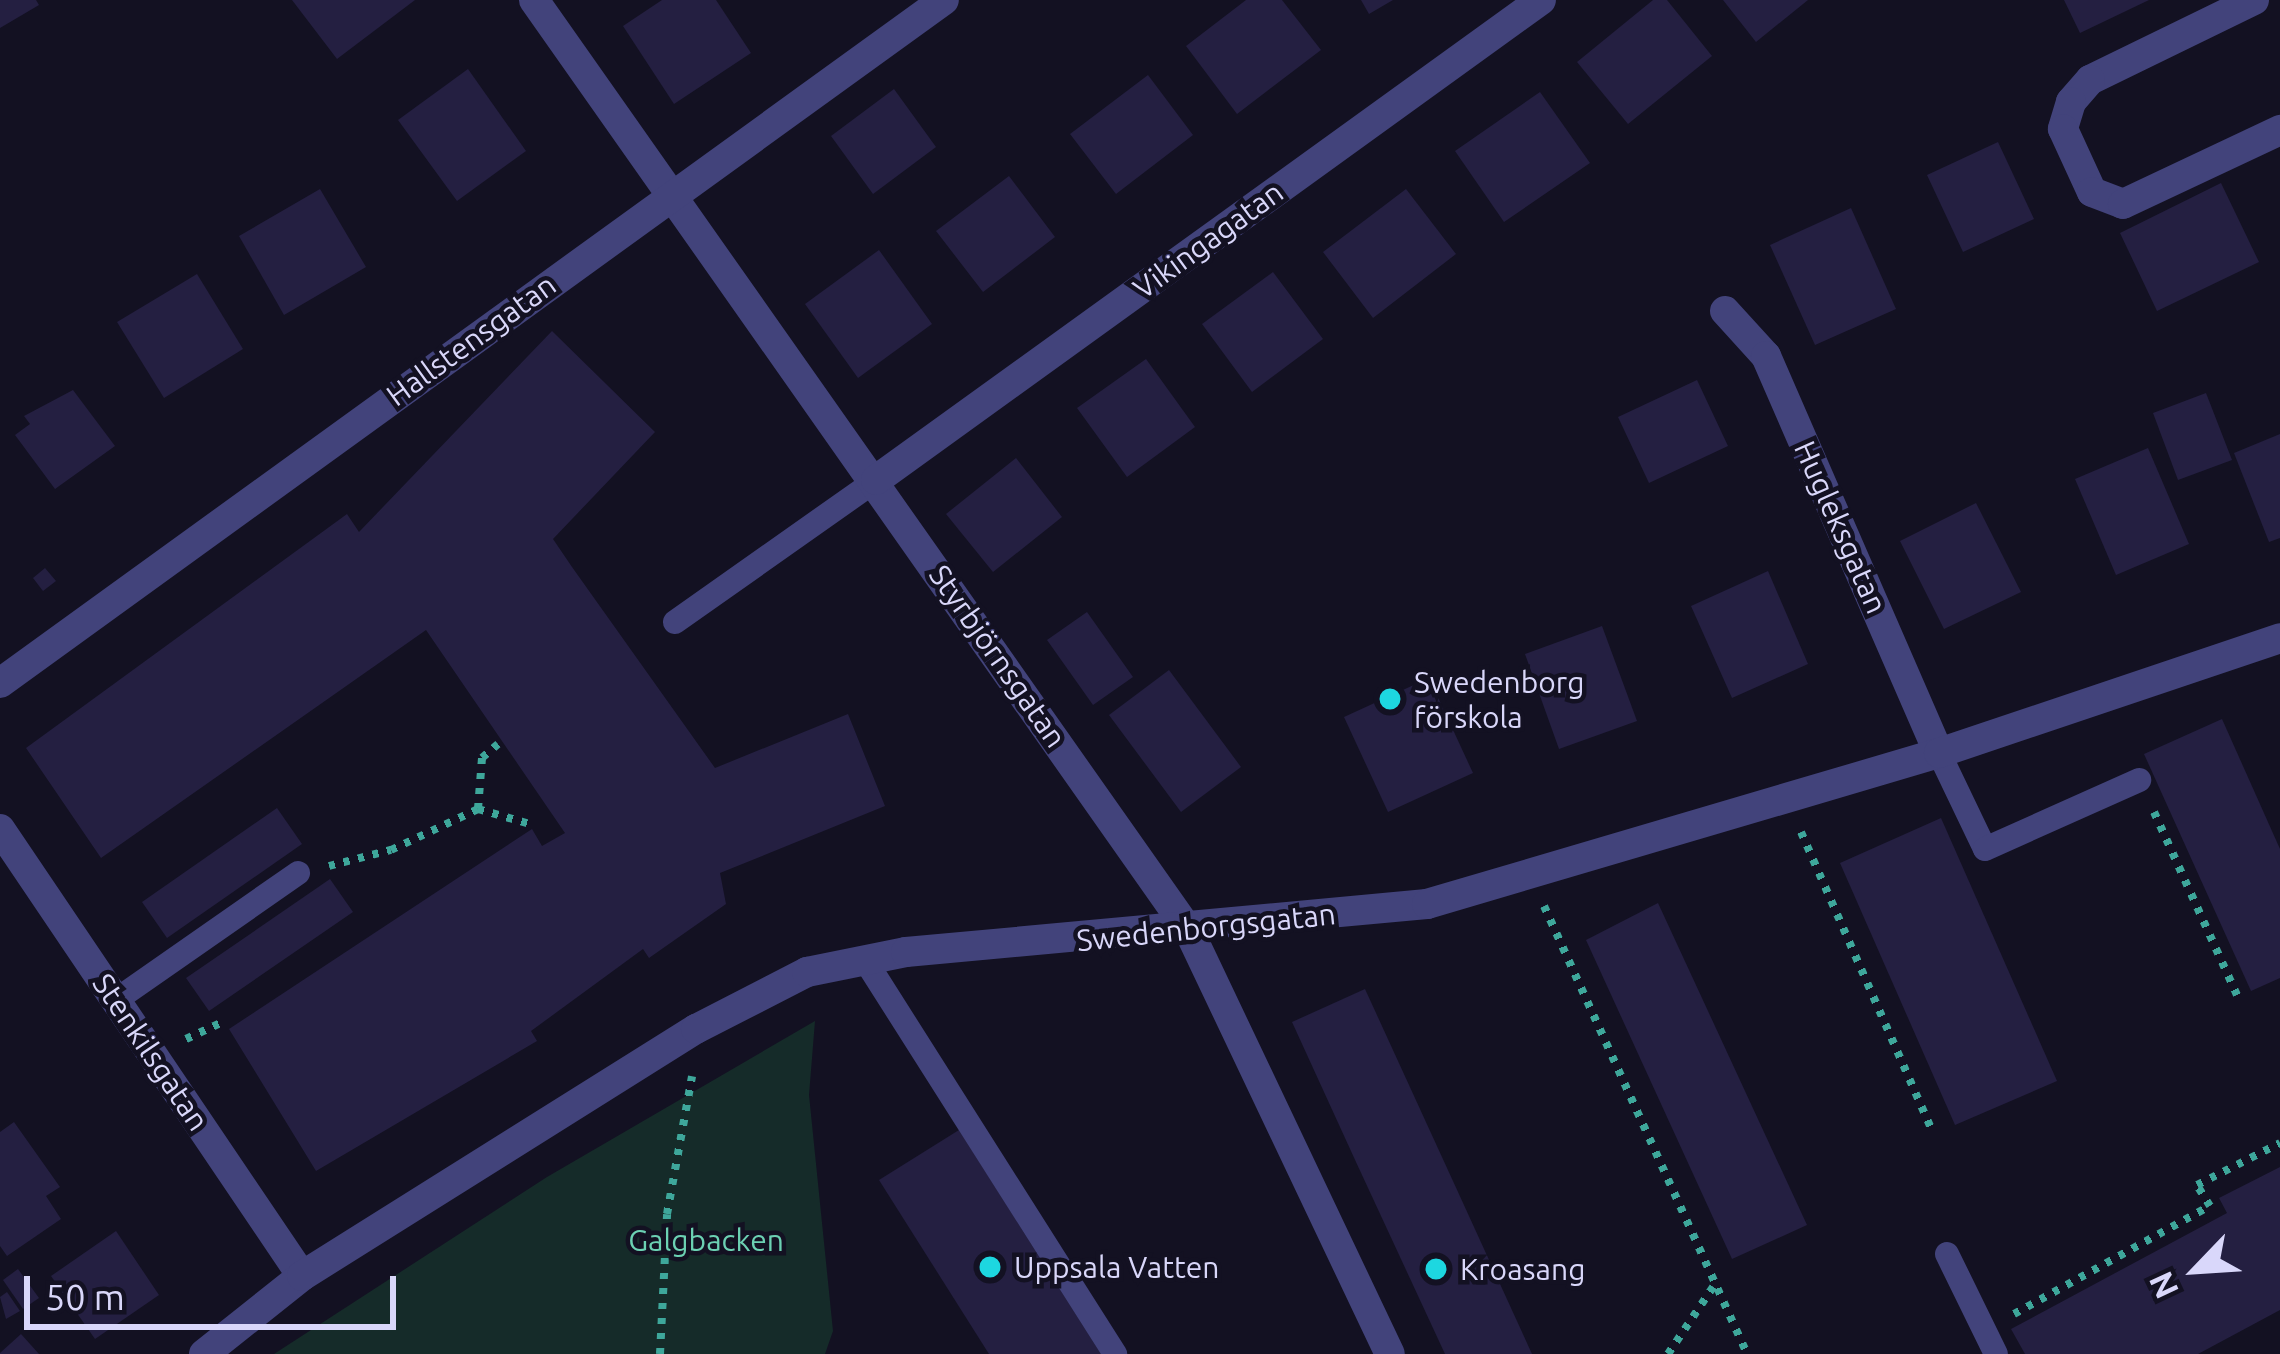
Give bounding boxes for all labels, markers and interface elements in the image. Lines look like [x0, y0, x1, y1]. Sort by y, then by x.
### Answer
street label: Vikingagatan [1126, 174, 1290, 306]
street label: Hallstensgatan [379, 267, 563, 413]
street label: Hugleksgatan [1787, 435, 1895, 619]
street label: Styrbjörnsgatan [922, 558, 1074, 754]
place label: Swedenborg förskola [1414, 664, 1584, 734]
marker: Swedenborg förskola [1377, 686, 1403, 712]
street label: Swedenborgsgatan [1075, 895, 1337, 959]
street label: Stenkilsgatan [85, 967, 217, 1137]
north arrow [2136, 1210, 2256, 1330]
park label: Galgbacken [628, 1222, 784, 1258]
place label: Uppsala Vatten [1014, 1249, 1219, 1285]
place label: Kroasang [1460, 1251, 1585, 1287]
scale bar [30, 1252, 402, 1326]
marker: Uppsala Vatten [977, 1254, 1003, 1280]
marker: Kroasang [1423, 1256, 1449, 1282]
text: N [2141, 1266, 2185, 1304]
text: 50 m [45, 1276, 125, 1317]

